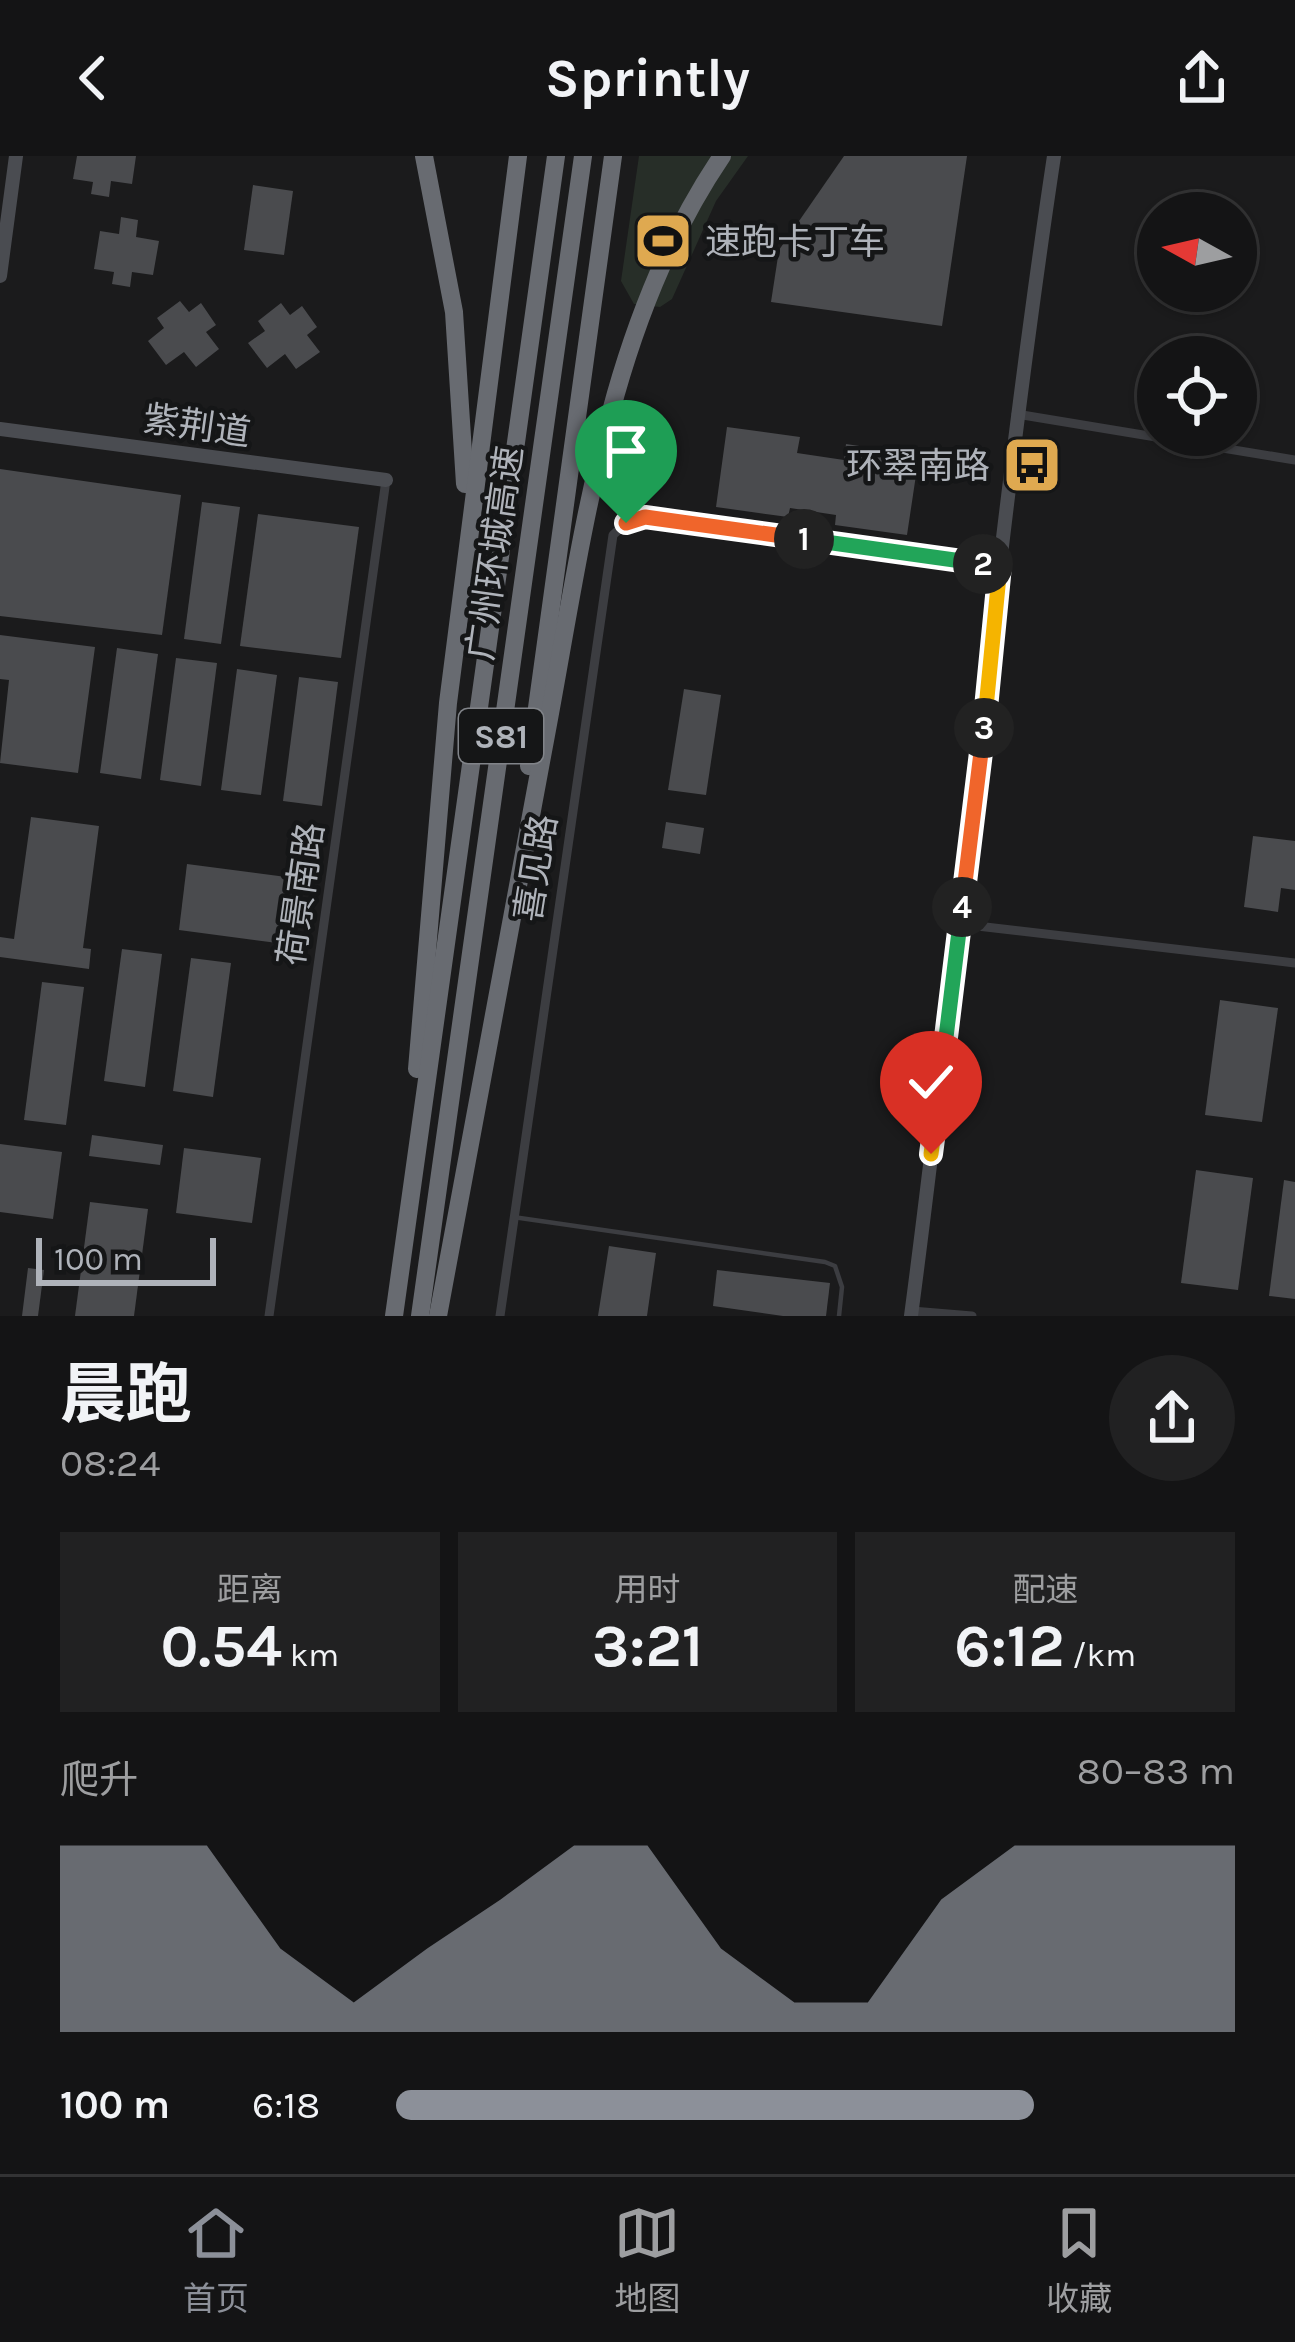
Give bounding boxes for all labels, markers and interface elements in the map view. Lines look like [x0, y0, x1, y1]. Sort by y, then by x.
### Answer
icon: back [60, 45, 126, 111]
icon: share [1169, 45, 1235, 111]
text: Sprintly [545, 46, 750, 110]
north arrow [1137, 192, 1257, 312]
map controls [1137, 192, 1257, 456]
sports icon: 速跑卡丁车 [632, 210, 694, 272]
place label: 速跑卡丁车 [705, 221, 885, 263]
button: locate [1137, 336, 1257, 456]
street label: 紫荆道 [140, 398, 253, 454]
pin [575, 400, 677, 523]
icon: arrive [593, 418, 659, 484]
bus stop icon: 环翠南路 [1001, 434, 1063, 496]
street label: 广州环城高速 [459, 443, 531, 663]
place label: 环翠南路 [846, 445, 990, 487]
pin: 1 [774, 509, 834, 569]
text: 1 [798, 520, 810, 558]
pin: 2 [953, 534, 1013, 594]
text: 2 [973, 545, 993, 583]
pin: 3 [954, 698, 1014, 758]
road number: S81 [459, 709, 543, 763]
text: 3 [974, 709, 994, 747]
street label: 喜见路 [507, 812, 565, 925]
street label: 荷景南路 [270, 820, 332, 968]
pin: 4 [932, 877, 992, 937]
text: 4 [952, 888, 972, 926]
pin [880, 1031, 982, 1154]
icon: check [898, 1049, 964, 1115]
scale bar [36, 1232, 216, 1285]
text: 100 m [54, 1240, 143, 1278]
button: share [1109, 1355, 1235, 1481]
text: 晨跑 [60, 1356, 192, 1434]
text: 08:24 [60, 1440, 160, 1486]
text: 距离 [217, 1571, 283, 1609]
text: 用时 [614, 1571, 680, 1609]
text: 配速 [1012, 1571, 1078, 1609]
text: 0.54 [160, 1611, 282, 1681]
text: 3:21 [592, 1611, 703, 1681]
text: 6:12 [954, 1611, 1065, 1681]
text: km [282, 1636, 339, 1674]
text: /km [1065, 1636, 1136, 1674]
text: 80–83 m [1077, 1748, 1235, 1794]
text: 爬升 [60, 1757, 138, 1803]
text: 100 m [60, 2082, 170, 2128]
text: 6:18 [252, 2082, 320, 2128]
tab: 首页 [183, 2200, 249, 2320]
tab: 地图 [614, 2200, 680, 2320]
tab: 收藏 [1046, 2200, 1112, 2320]

